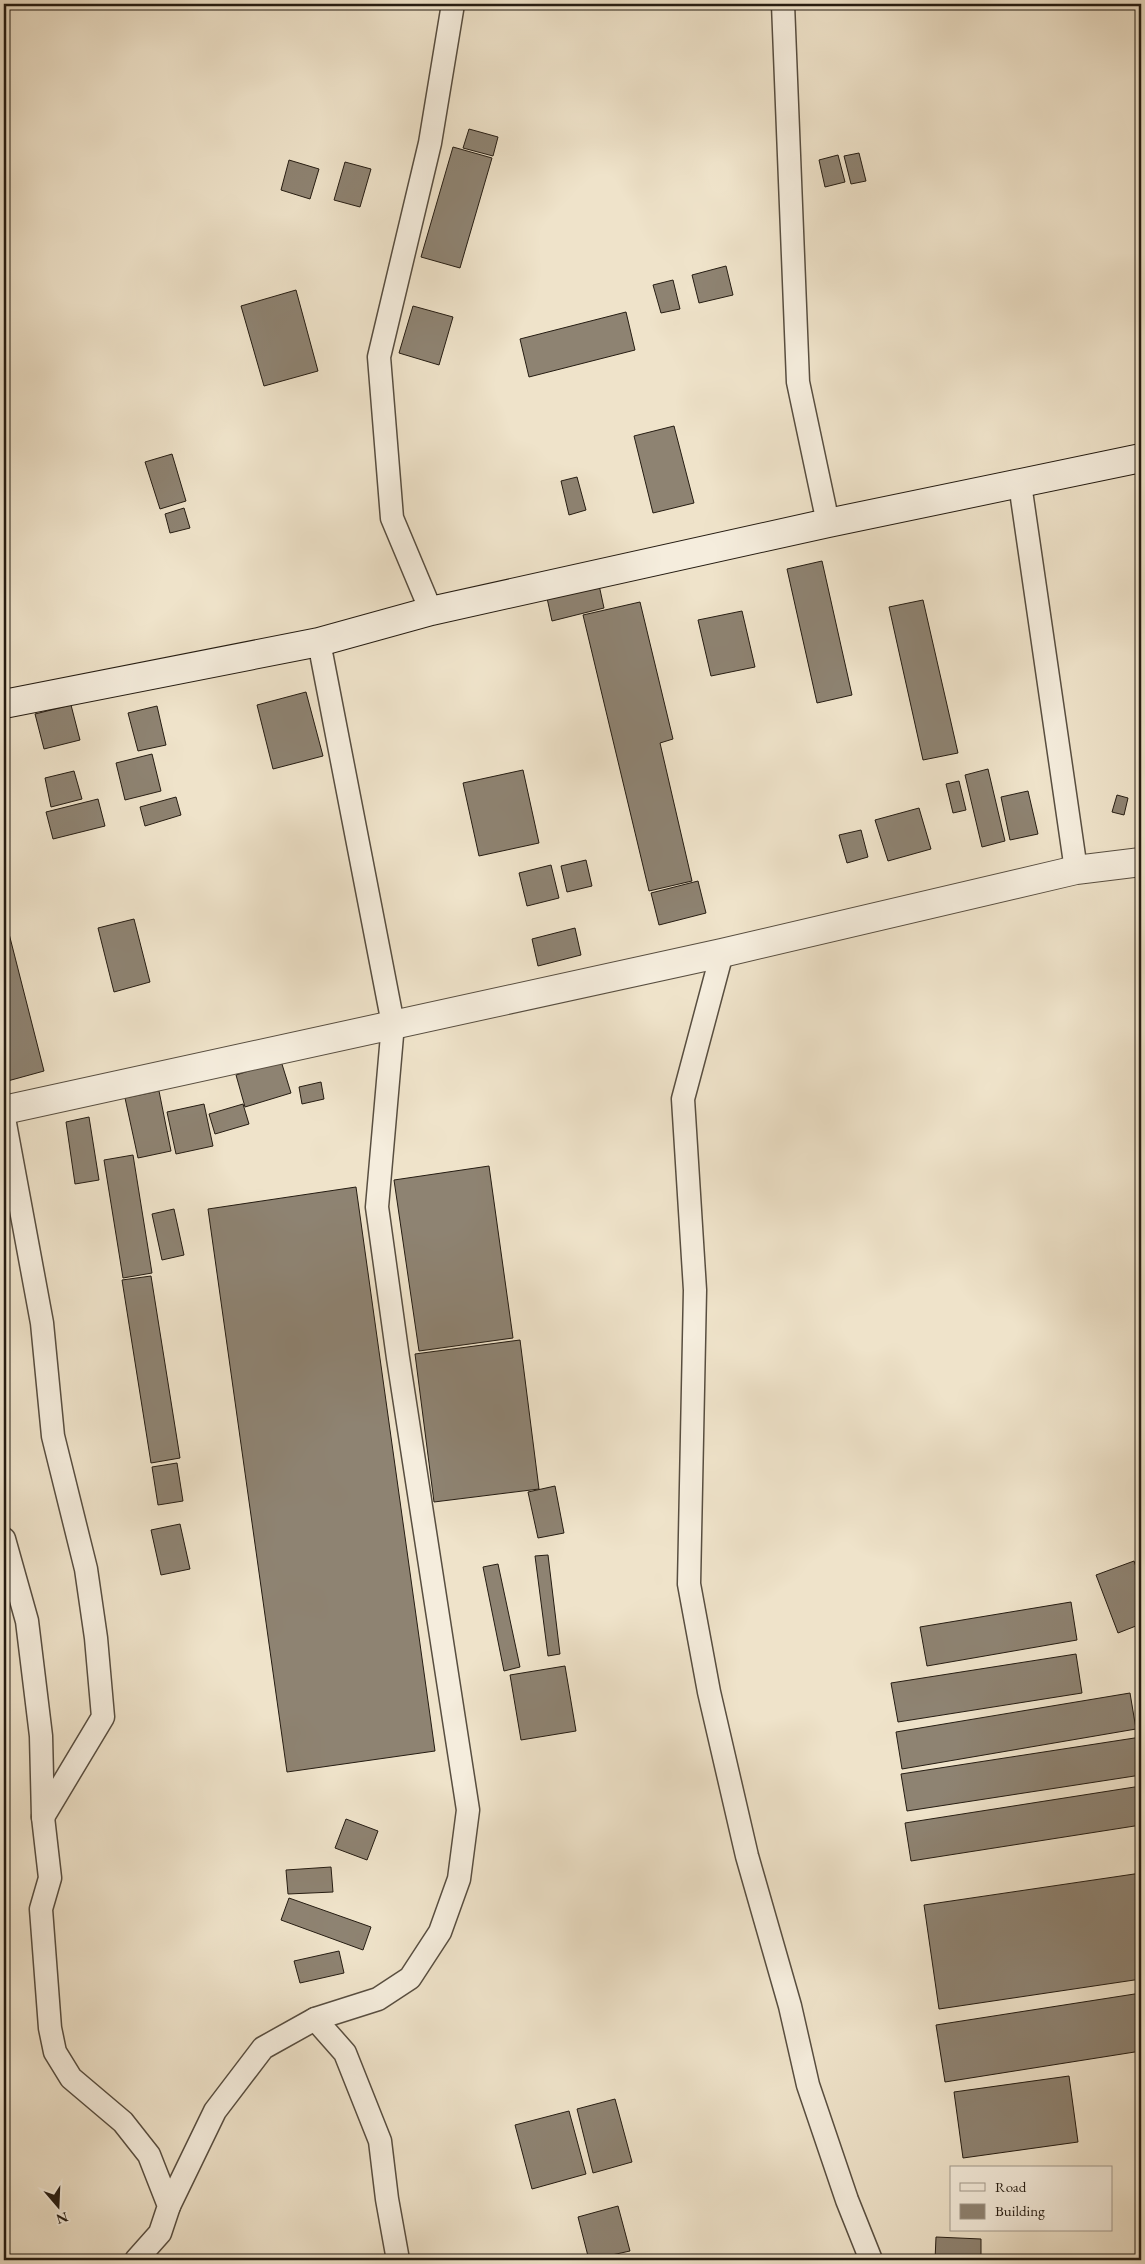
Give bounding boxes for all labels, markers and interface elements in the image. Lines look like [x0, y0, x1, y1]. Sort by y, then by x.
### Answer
legend [950, 2166, 1112, 2232]
text: Road [995, 2177, 1027, 2196]
north arrow [32, 2182, 82, 2232]
text: Building [995, 2201, 1045, 2220]
text: N [53, 2208, 71, 2229]

